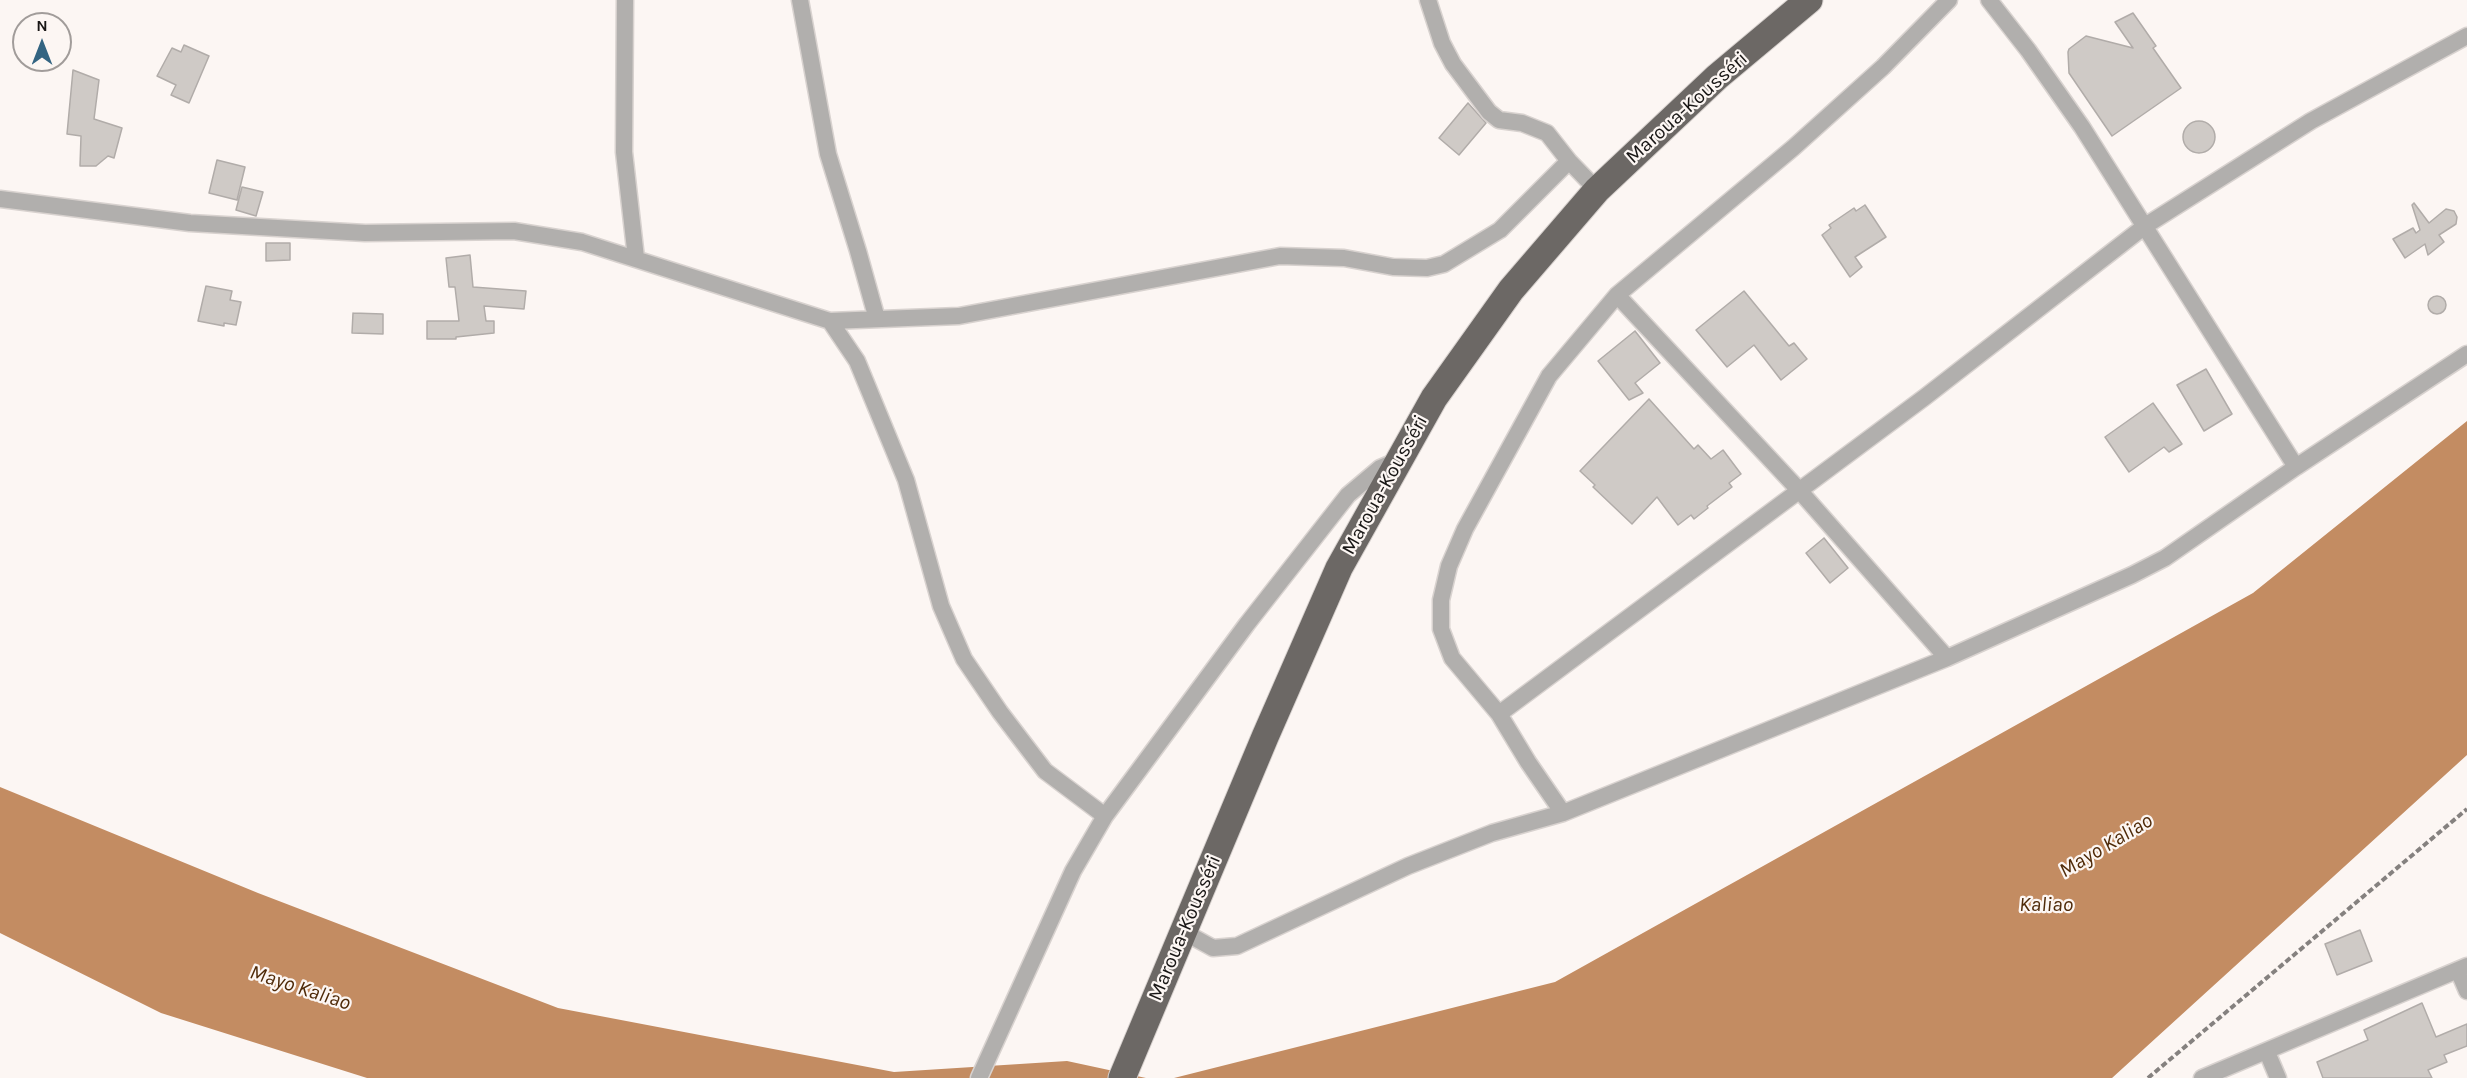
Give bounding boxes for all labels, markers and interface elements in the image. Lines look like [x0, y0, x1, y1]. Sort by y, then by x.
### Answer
north arrow [12, 12, 72, 72]
text: N [36, 16, 48, 35]
street label: Maroua-Kousséri [1621, 47, 1753, 169]
street label: Maroua-Kousséri [1337, 411, 1433, 559]
water label: Mayo Kaliao [2055, 808, 2157, 884]
street label: Maroua-Kousséri [1144, 852, 1226, 1004]
water label: Kaliao [2019, 892, 2073, 918]
water label: Mayo Kaliao [246, 960, 354, 1016]

